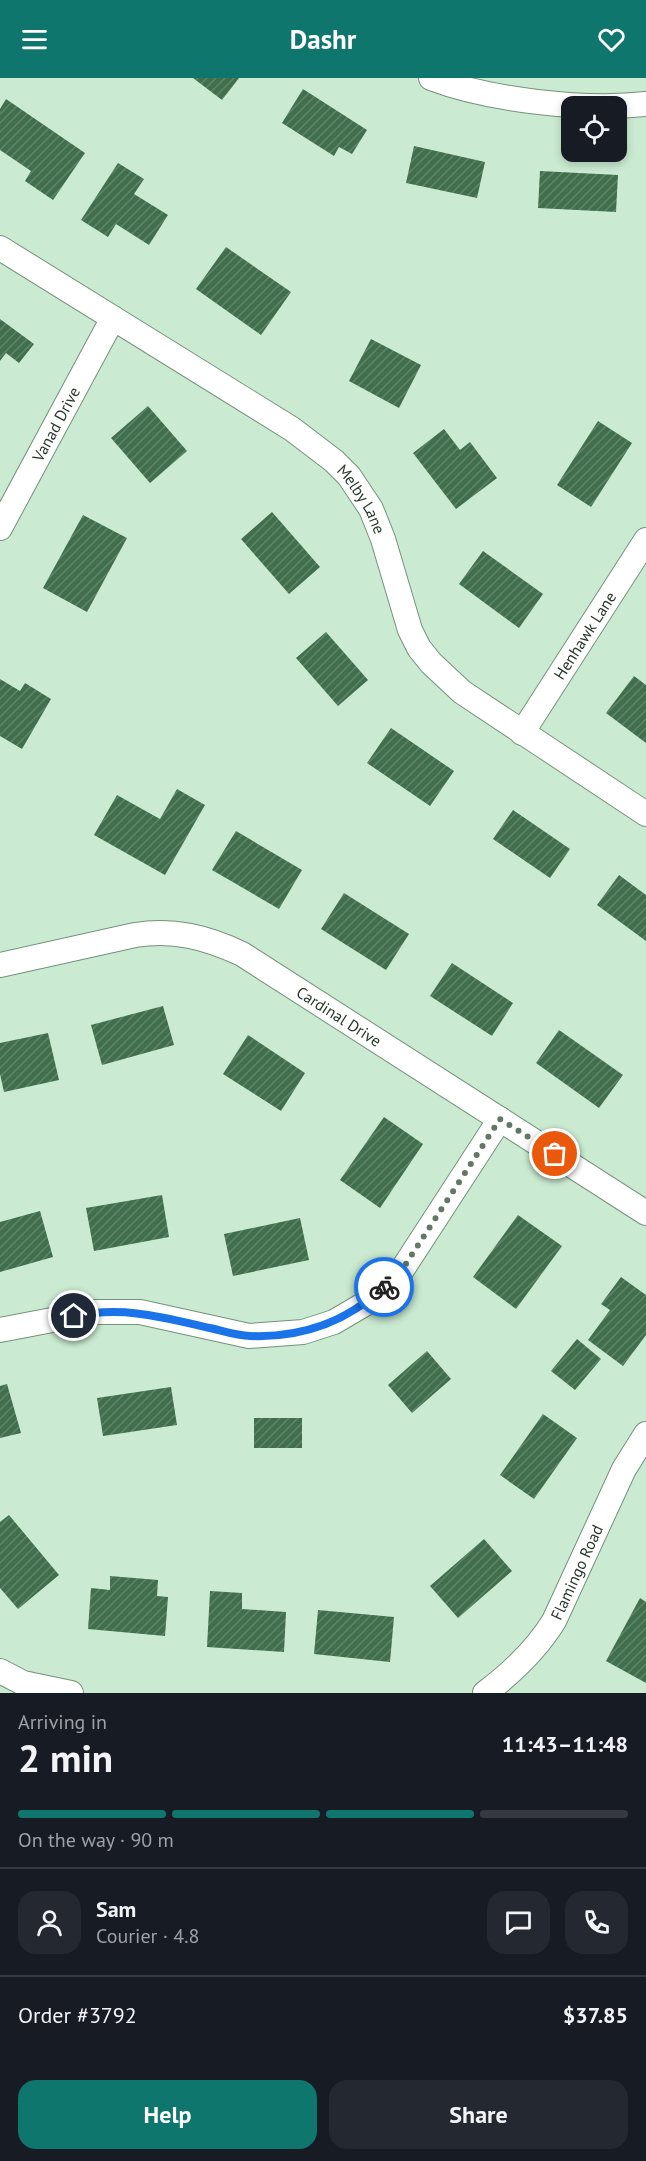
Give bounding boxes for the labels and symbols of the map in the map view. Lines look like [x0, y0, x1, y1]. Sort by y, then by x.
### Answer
street label: Vanad Drive [27, 383, 84, 466]
street label: Melby Lane [333, 460, 390, 537]
street label: Henhawk Lane [549, 588, 620, 683]
street label: Cardinal Drive [293, 982, 385, 1051]
pin [529, 1128, 580, 1179]
courier [354, 1257, 414, 1317]
pin [48, 1290, 99, 1341]
street label: Flamingo Road [546, 1522, 607, 1623]

